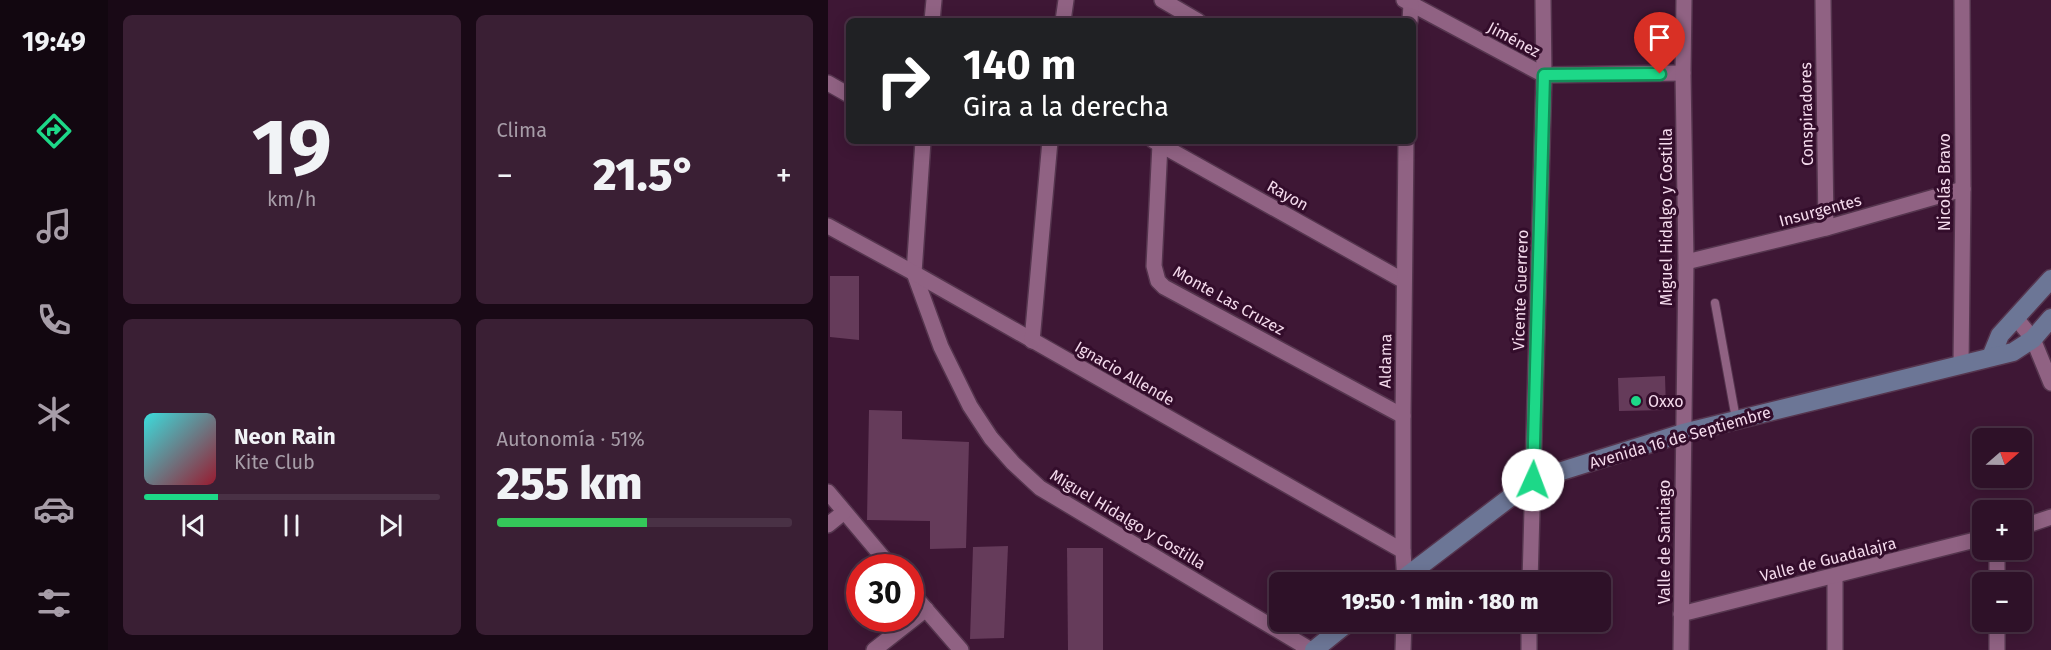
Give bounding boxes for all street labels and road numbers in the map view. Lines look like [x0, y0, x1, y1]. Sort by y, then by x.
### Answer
street label: Jiménez [1484, 18, 1543, 61]
street label: Conspiradores [1796, 62, 1817, 166]
street label: Miguel Hidalgo y Costilla [1657, 128, 1676, 306]
street label: Nicolás Bravo [1935, 133, 1954, 231]
street label: Rayon [1264, 176, 1312, 215]
street label: Insurgentes [1777, 190, 1864, 231]
street label: Vicente Guerrero [1509, 229, 1532, 351]
street label: Monte Las Cruzez [1170, 262, 1288, 339]
street label: Aldama [1376, 334, 1395, 388]
street label: Ignacio Allende [1072, 337, 1178, 410]
street label: Avenida 16 de Septiembre [1587, 402, 1773, 473]
street label: Miguel Hidalgo y Costilla [1047, 466, 1209, 573]
street label: Valle de Santiago [1655, 480, 1674, 604]
street label: Valle de Guadalajra [1758, 533, 1898, 586]

